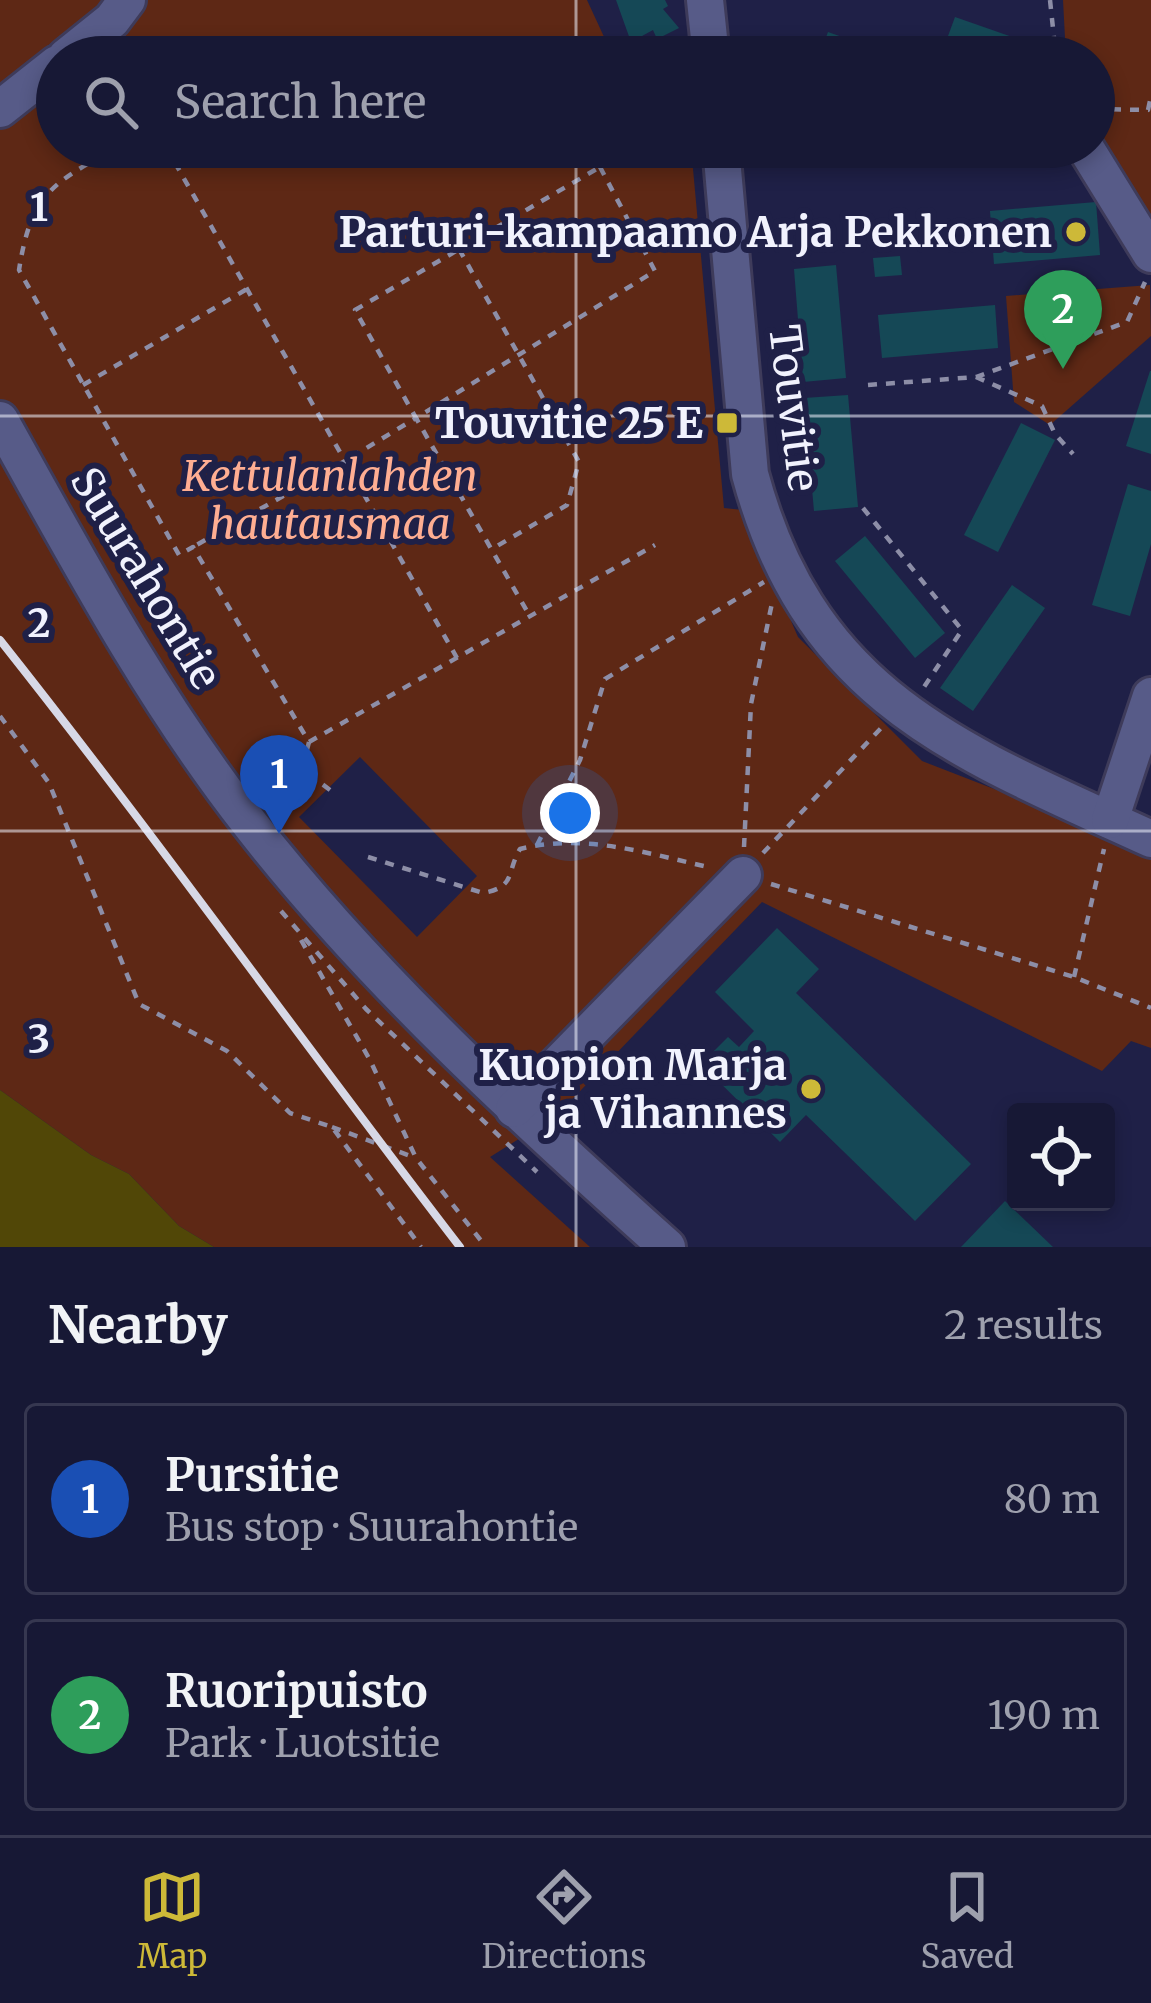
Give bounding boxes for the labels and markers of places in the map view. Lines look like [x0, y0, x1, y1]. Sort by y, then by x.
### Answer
place label: Parturi-kampaamo Arja Pekkonen [338, 206, 1052, 258]
marker: Parturi-kampaamo Arja Pekkonen [1063, 219, 1089, 245]
pin: 2 [1024, 270, 1102, 369]
place label: Touvitie 25 E [435, 397, 703, 449]
marker: Touvitie 25 E [714, 410, 740, 436]
pin: 1 [240, 735, 318, 834]
place label: Kuopion Marja ja Vihannes [478, 1039, 787, 1139]
marker: Kuopion Marja ja Vihannes [798, 1076, 824, 1102]

